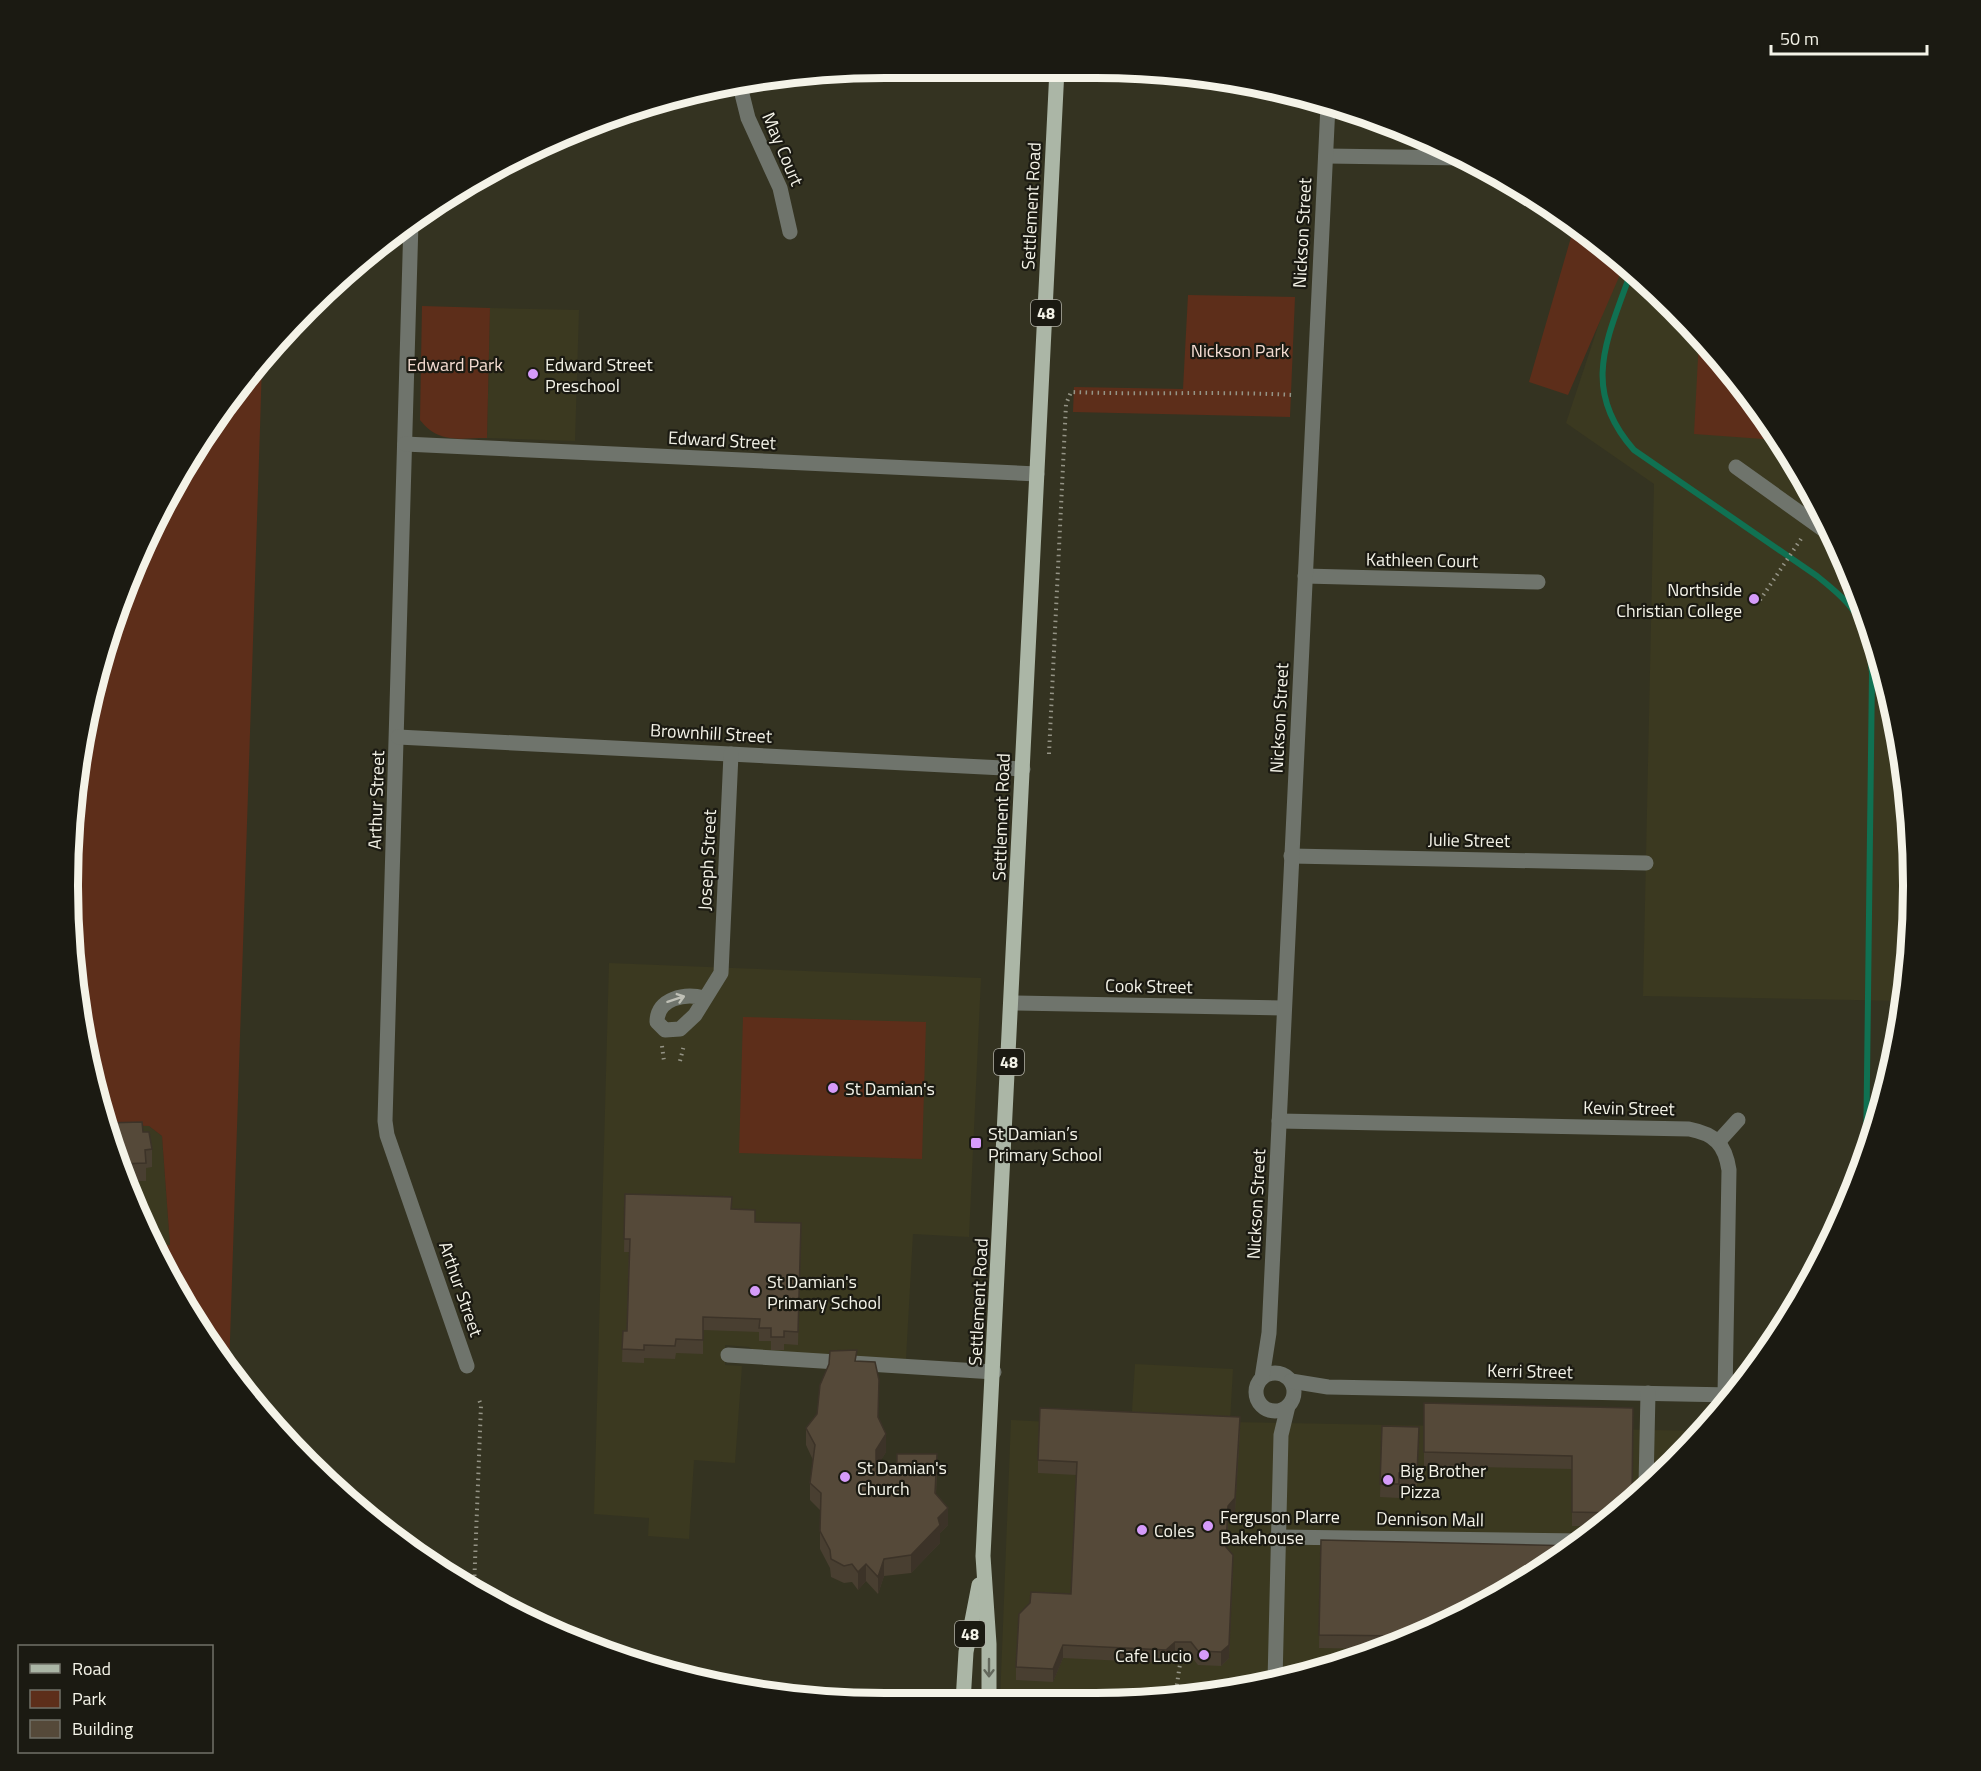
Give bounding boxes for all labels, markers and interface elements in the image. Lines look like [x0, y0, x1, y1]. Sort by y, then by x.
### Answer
scale bar [1771, 18, 1927, 56]
text: 50 m [1780, 25, 1819, 52]
street label: May Court [755, 108, 811, 191]
street label: Settlement Road [1014, 142, 1048, 270]
street label: Nickson Street [1286, 176, 1318, 289]
road number: 48 [1031, 300, 1061, 326]
park label: Nickson Park [1191, 337, 1290, 364]
park label: Edward Park [407, 351, 503, 378]
place label: Edward Street Preschool [545, 351, 654, 399]
marker: Edward Street Preschool [526, 367, 540, 381]
street label: Edward Street [667, 424, 777, 456]
street label: Kathleen Court [1366, 546, 1479, 574]
place label: Northside Christian College [1616, 576, 1742, 624]
marker: Northside Christian College [1747, 592, 1761, 606]
street label: Nickson Street [1263, 661, 1295, 774]
street label: Brownhill Street [649, 716, 773, 750]
street label: Arthur Street [361, 749, 391, 850]
street label: Settlement Road [985, 753, 1017, 881]
street label: Joseph Street [691, 808, 723, 911]
street label: Julie Street [1428, 826, 1511, 854]
street label: Cook Street [1105, 972, 1194, 1000]
one-way arrow [666, 993, 685, 1004]
road number: 48 [994, 1049, 1024, 1075]
place label: St Damian's [845, 1075, 935, 1102]
marker: St Damian's [826, 1081, 840, 1095]
street label: Kevin Street [1583, 1094, 1676, 1122]
place label: St Damian’s Primary School [988, 1120, 1102, 1168]
marker: St Damian’s Primary School [969, 1136, 983, 1150]
street label: Nickson Street [1240, 1147, 1272, 1260]
street label: Arthur Street [432, 1238, 490, 1341]
street label: Settlement Road [961, 1238, 995, 1366]
place label: St Damian's Primary School [767, 1268, 881, 1316]
marker: St Damian's Primary School [748, 1284, 762, 1298]
street label: Kerri Street [1487, 1357, 1574, 1385]
place label: St Damian's Church [857, 1454, 947, 1502]
place label: Big Brother Pizza [1400, 1457, 1486, 1505]
marker: St Damian's Church [838, 1470, 852, 1484]
marker: Big Brother Pizza [1381, 1473, 1395, 1487]
place label: Ferguson Plarre Bakehouse [1220, 1503, 1340, 1551]
street label: Dennison Mall [1376, 1505, 1484, 1533]
place label: Coles [1154, 1517, 1195, 1544]
marker: Ferguson Plarre Bakehouse [1201, 1519, 1215, 1533]
marker: Coles [1135, 1523, 1149, 1537]
road number: 48 [955, 1621, 985, 1647]
place label: Cafe Lucio [1115, 1642, 1192, 1669]
legend [18, 1645, 213, 1753]
marker: Cafe Lucio [1197, 1648, 1211, 1662]
text: Road [72, 1655, 111, 1682]
one-way arrow [983, 1657, 995, 1677]
text: Park [72, 1685, 107, 1712]
text: Building [72, 1715, 133, 1742]

